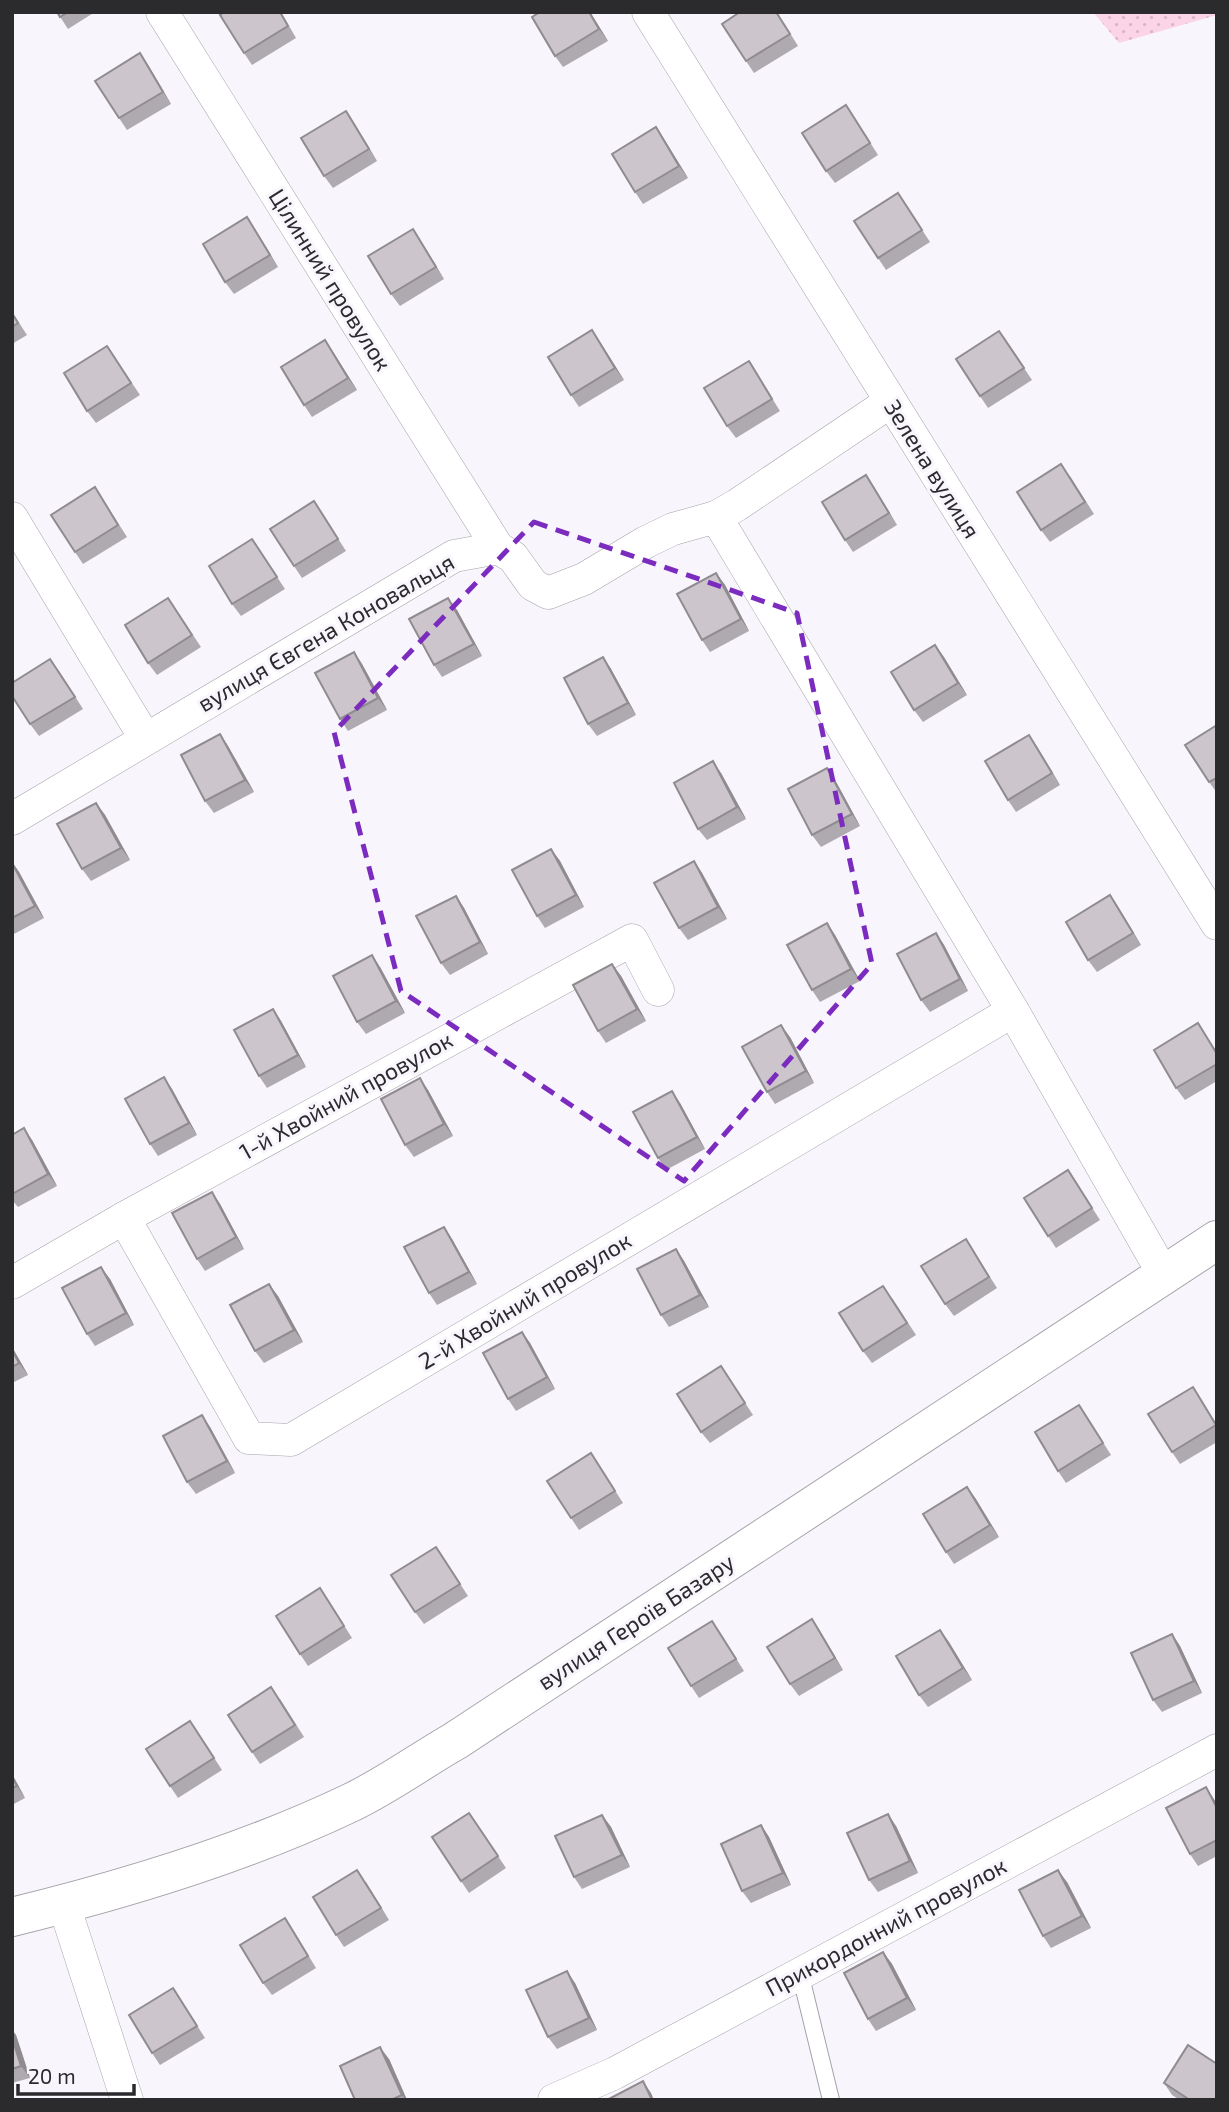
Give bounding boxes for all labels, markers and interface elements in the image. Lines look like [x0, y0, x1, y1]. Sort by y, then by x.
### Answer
street label: Цілинний провулок [263, 183, 398, 376]
street label: Зелена вулиця [878, 394, 987, 544]
street label: вулиця Євгена Коновальця [192, 547, 459, 718]
street label: 1-й Хвойний провулок [234, 1025, 457, 1166]
street label: 2-й Хвойний провулок [413, 1226, 636, 1376]
street label: вулиця Героїв Базару [532, 1547, 740, 1696]
street label: Прикордонний провулок [760, 1851, 1011, 2002]
scale bar [18, 2052, 133, 2096]
text: 20 m [28, 2063, 76, 2088]

